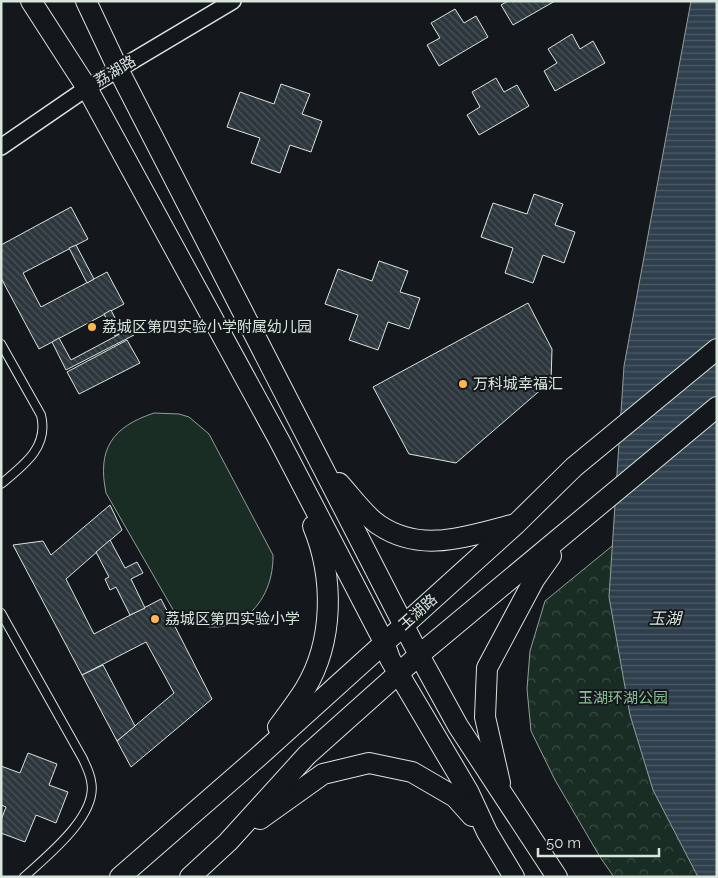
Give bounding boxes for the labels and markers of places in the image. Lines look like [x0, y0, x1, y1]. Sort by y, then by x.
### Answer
place label: 荔城区第四实验小学附属幼儿园 [102, 318, 312, 336]
marker: 荔城区第四实验小学附属幼儿园 [86, 321, 98, 333]
place label: 万科城幸福汇 [473, 375, 563, 393]
marker: 万科城幸福汇 [457, 378, 469, 390]
place label: 荔城区第四实验小学 [165, 610, 300, 628]
marker: 荔城区第四实验小学 [149, 613, 161, 625]

